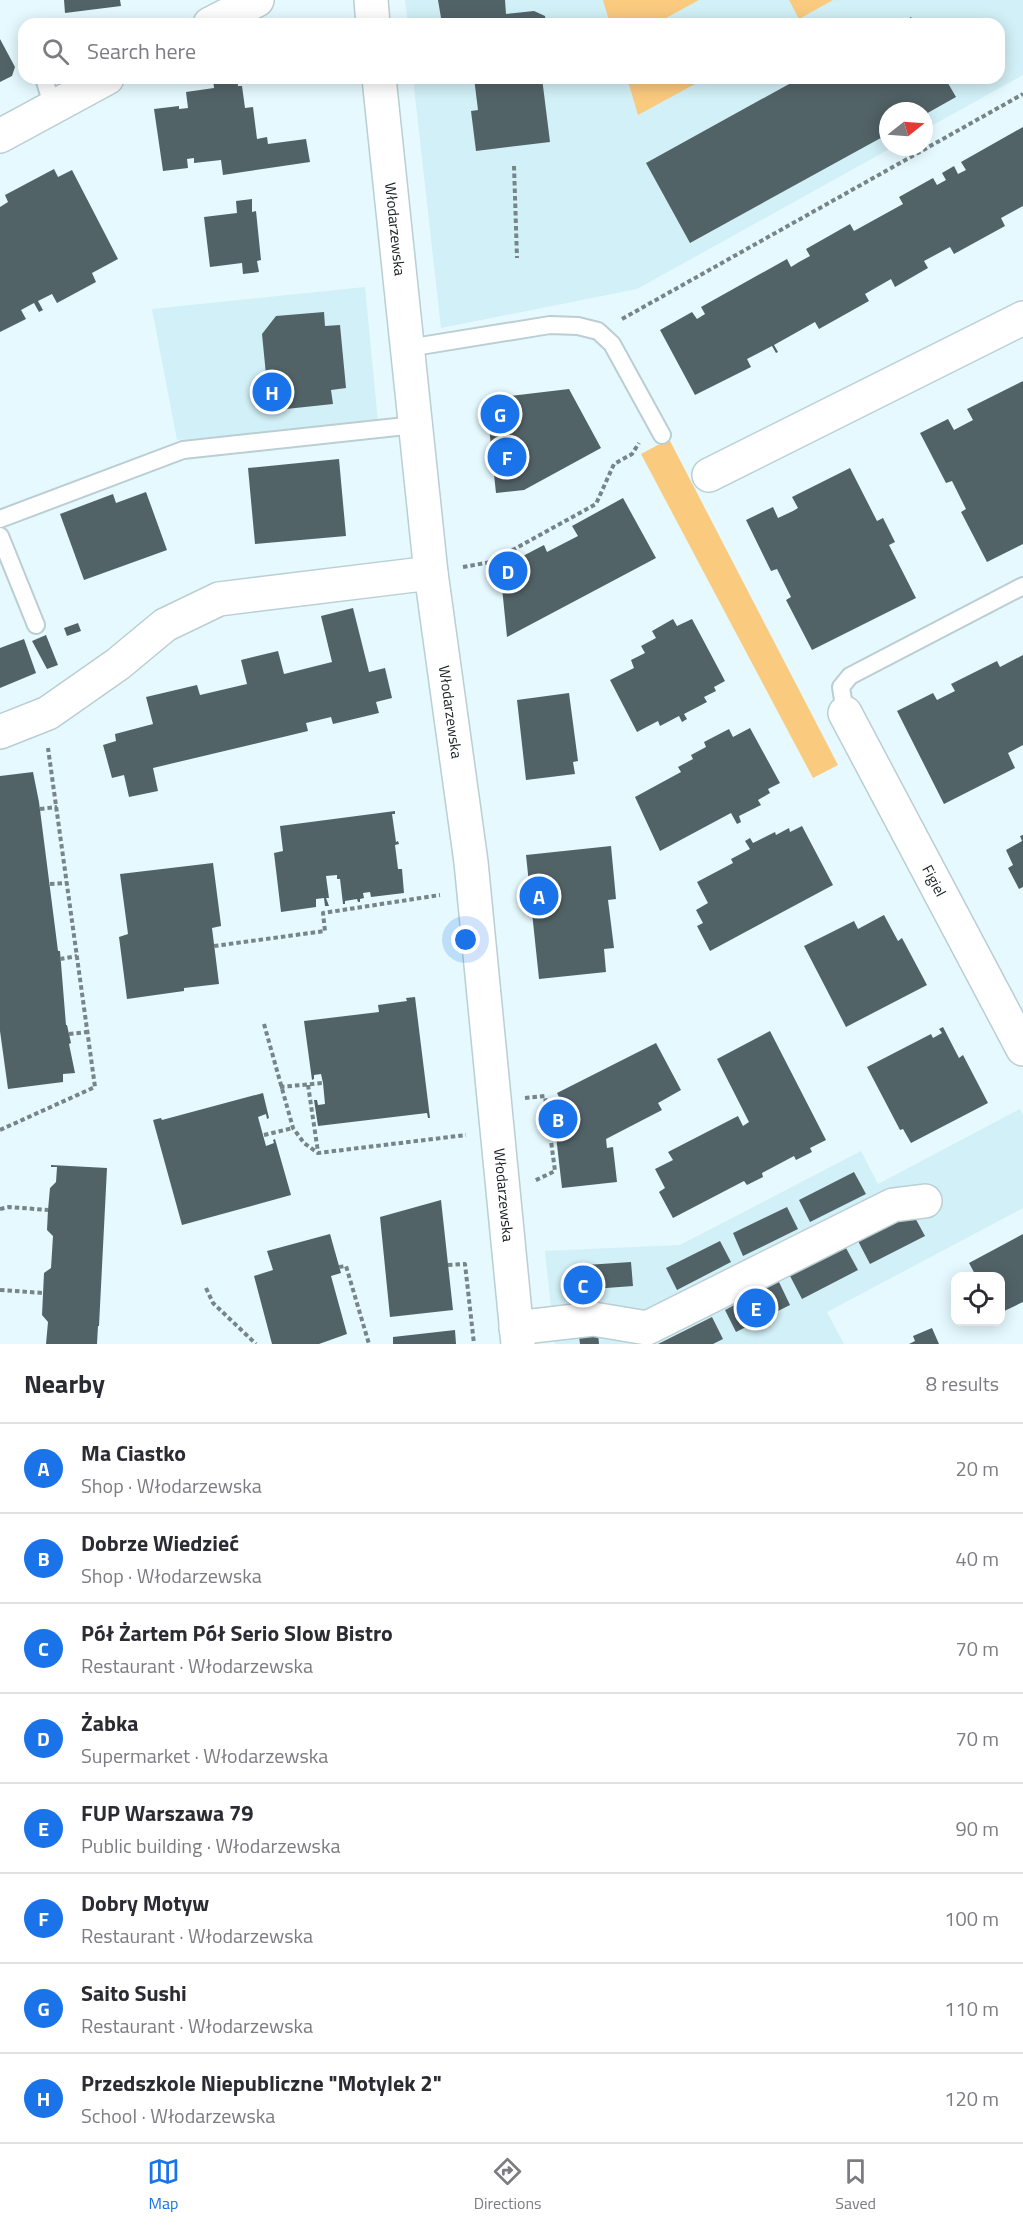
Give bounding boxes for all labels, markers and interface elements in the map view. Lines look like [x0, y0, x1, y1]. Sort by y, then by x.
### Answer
search box [18, 18, 1005, 84]
text: Search here [87, 34, 196, 68]
icon: search [39, 35, 72, 68]
north arrow [879, 102, 933, 156]
street label: Włodarzewska [379, 181, 412, 277]
pin: H [252, 370, 292, 414]
pin: G [480, 392, 520, 436]
pin: F [488, 434, 526, 480]
pin: D [488, 548, 528, 594]
street label: Włodarzewska [433, 664, 469, 760]
street label: Figiel [916, 861, 952, 901]
pin: A [520, 874, 558, 918]
your location [451, 925, 480, 954]
pin: B [538, 1096, 578, 1142]
street label: Włodarzewska [488, 1147, 520, 1243]
pin: C [564, 1262, 602, 1308]
map controls [951, 1272, 1005, 1326]
button: locate [951, 1272, 1005, 1326]
pin: E [736, 1286, 776, 1330]
text: Nearby [24, 1364, 105, 1403]
text: 8 results [926, 1368, 999, 1399]
text: Ma Ciastko [81, 1436, 186, 1470]
text: A [37, 1453, 50, 1484]
text: 20 m [955, 1453, 999, 1484]
text: Shop · Włodarzewska [81, 1470, 262, 1501]
text: Dobrze Wiedzieć [81, 1526, 239, 1560]
text: B [37, 1543, 50, 1574]
text: 40 m [955, 1543, 999, 1574]
text: Shop · Włodarzewska [81, 1560, 262, 1591]
text: Pół Żartem Pół Serio Slow Bistro [81, 1616, 393, 1650]
text: C [38, 1633, 49, 1664]
text: 70 m [955, 1633, 999, 1664]
text: Restaurant · Włodarzewska [81, 1650, 313, 1681]
text: Żabka [81, 1706, 139, 1740]
text: D [37, 1723, 50, 1754]
text: 70 m [955, 1723, 999, 1754]
text: Supermarket · Włodarzewska [81, 1740, 328, 1771]
text: FUP Warszawa 79 [81, 1796, 254, 1830]
text: E [38, 1813, 49, 1844]
text: 90 m [955, 1813, 999, 1844]
text: Public building · Włodarzewska [81, 1830, 340, 1861]
text: Dobry Motyw [81, 1886, 209, 1920]
text: F [38, 1903, 49, 1934]
text: 100 m [944, 1903, 999, 1934]
text: Restaurant · Włodarzewska [81, 1920, 313, 1951]
text: Saito Sushi [81, 1976, 187, 2010]
text: G [37, 1993, 50, 2024]
text: 110 m [944, 1993, 999, 2024]
text: Restaurant · Włodarzewska [81, 2010, 313, 2041]
text: Przedszkole Niepubliczne "Motylek 2" [81, 2066, 442, 2100]
text: H [37, 2083, 50, 2114]
text: 120 m [944, 2083, 999, 2114]
text: School · Włodarzewska [81, 2100, 275, 2131]
tab: Map [147, 2155, 180, 2215]
tab: Directions [474, 2155, 542, 2215]
tab: Saved [835, 2155, 876, 2215]

